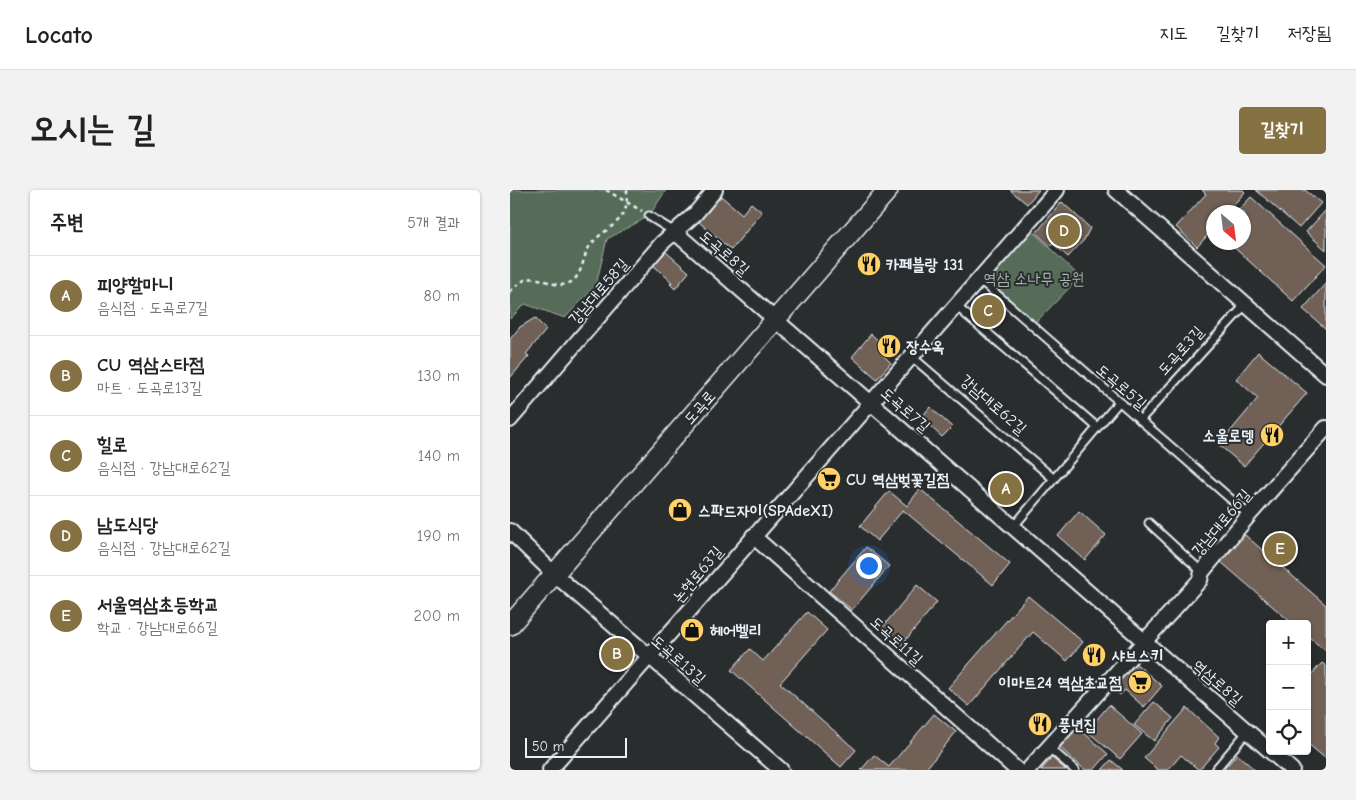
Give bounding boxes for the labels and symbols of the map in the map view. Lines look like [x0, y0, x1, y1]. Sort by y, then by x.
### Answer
north arrow [1206, 205, 1251, 250]
pin: D [1048, 212, 1080, 250]
street label: 도곡로8길 [696, 226, 753, 279]
restaurant icon: 카페블랑 131 [856, 251, 882, 277]
street label: 강남대로58길 [565, 255, 632, 328]
place label: 카페블랑 131 [886, 256, 964, 274]
park label: 역삼 소나무 공원 [984, 270, 1084, 288]
pin: C [972, 292, 1004, 330]
street label: 도곡로3길 [1154, 322, 1207, 379]
restaurant icon: 장수옥 [876, 333, 902, 359]
place label: 장수옥 [906, 338, 945, 356]
street label: 도곡로5길 [1093, 361, 1150, 413]
street label: 강남대로62길 [957, 371, 1030, 438]
street label: 도곡로7길 [877, 384, 934, 436]
street label: 도곡로 [680, 387, 719, 428]
restaurant icon: 소울로뎅 [1259, 422, 1285, 448]
place label: 소울로뎅 [1203, 427, 1254, 445]
supermarket icon: CU 역삼벚꽃길점 [816, 466, 842, 492]
pin: A [990, 470, 1022, 508]
place label: CU 역삼벚꽃길점 [846, 471, 949, 489]
street label: 강남대로66길 [1189, 485, 1255, 560]
shop icon: 스파드자이(SPAdeXI) [667, 497, 693, 523]
place label: 스파드자이(SPAdeXI) [698, 502, 834, 520]
pin: E [1264, 530, 1296, 568]
street label: 논현로63길 [669, 543, 727, 607]
your location [856, 553, 882, 579]
street label: 도곡로11길 [866, 613, 926, 669]
shop icon: 헤어벨리 [679, 617, 705, 643]
place label: 헤어벨리 [709, 622, 762, 640]
street label: 도곡로13길 [648, 631, 709, 688]
pin: B [601, 635, 633, 673]
restaurant icon: 샤브스키 [1081, 642, 1107, 668]
place label: 샤브스키 [1111, 647, 1164, 665]
street label: 역삼로8길 [1189, 656, 1246, 709]
supermarket icon: 이마트24 역삼초교점 [1127, 669, 1153, 695]
place label: 이마트24 역삼초교점 [998, 674, 1122, 692]
restaurant icon: 풍년집 [1027, 711, 1053, 737]
place label: 풍년집 [1058, 716, 1097, 734]
scale bar [525, 735, 628, 758]

